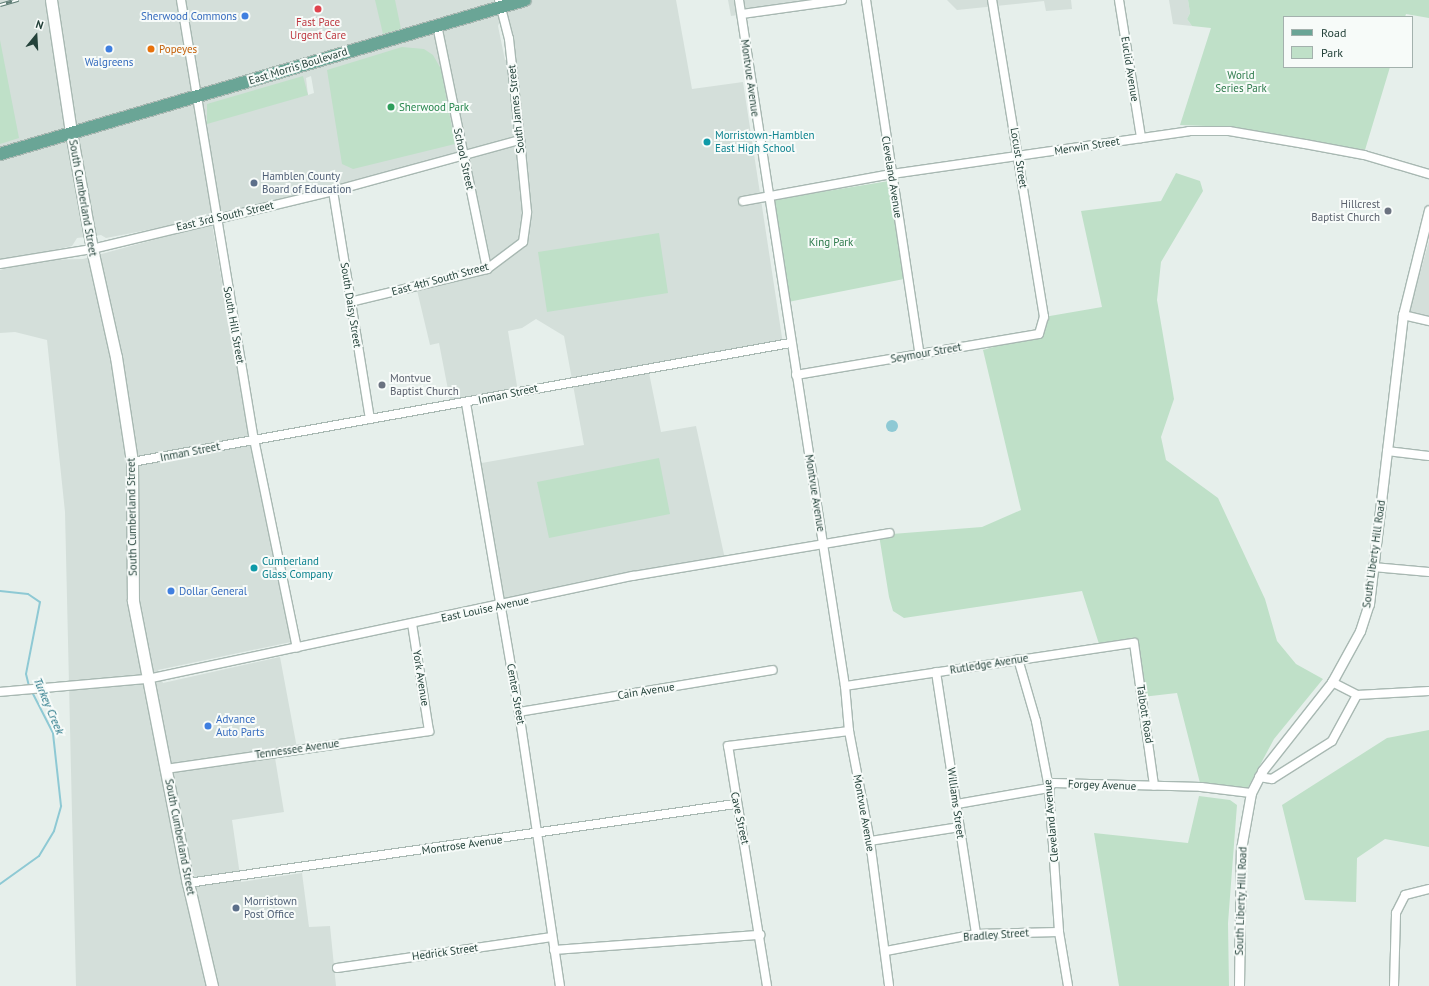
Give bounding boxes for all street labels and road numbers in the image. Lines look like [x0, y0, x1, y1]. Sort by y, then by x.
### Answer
street label: Euclid Avenue [1118, 35, 1142, 103]
street label: Montvue Avenue [738, 38, 762, 118]
street label: East Morris Boulevard [247, 45, 349, 87]
street label: South James Street [505, 64, 527, 154]
street label: School Street [451, 127, 477, 191]
street label: Locust Street [1008, 127, 1030, 189]
street label: Merwin Street [1053, 134, 1121, 158]
street label: Cleveland Avenue [879, 135, 905, 219]
street label: South Cumberland Street [66, 139, 100, 257]
street label: East 3rd South Street [175, 198, 275, 234]
street label: East 4th South Street [390, 260, 490, 298]
street label: South Daisy Street [338, 261, 364, 349]
street label: South Hill Street [221, 285, 247, 365]
street label: Seymour Street [889, 340, 963, 366]
street label: Inman Street [477, 381, 539, 407]
street label: Inman Street [159, 440, 221, 464]
street label: Montvue Avenue [802, 453, 828, 533]
street label: South Cumberland Street [124, 458, 140, 576]
street label: South Liberty Hill Road [1360, 499, 1388, 609]
street label: East Louise Avenue [440, 593, 530, 625]
street label: York Avenue [410, 649, 432, 707]
street label: Rutledge Avenue [949, 651, 1029, 677]
street label: Center Street [504, 663, 528, 725]
street label: Cain Avenue [616, 680, 676, 702]
street label: Talbott Road [1134, 684, 1156, 744]
street label: Tennessee Avenue [254, 737, 340, 761]
street label: Williams Street [944, 767, 968, 839]
street label: Montvue Avenue [851, 773, 877, 853]
street label: Forgey Avenue [1067, 777, 1137, 793]
street label: South Cumberland Street [162, 778, 198, 896]
street label: Cleveland Avenue [1041, 779, 1061, 863]
street label: Cave Street [728, 791, 752, 845]
street label: Montrose Avenue [421, 833, 503, 857]
street label: South Liberty Hill Road [1232, 846, 1250, 956]
street label: Bradley Street [962, 926, 1030, 944]
street label: Hedrick Street [411, 941, 479, 963]

